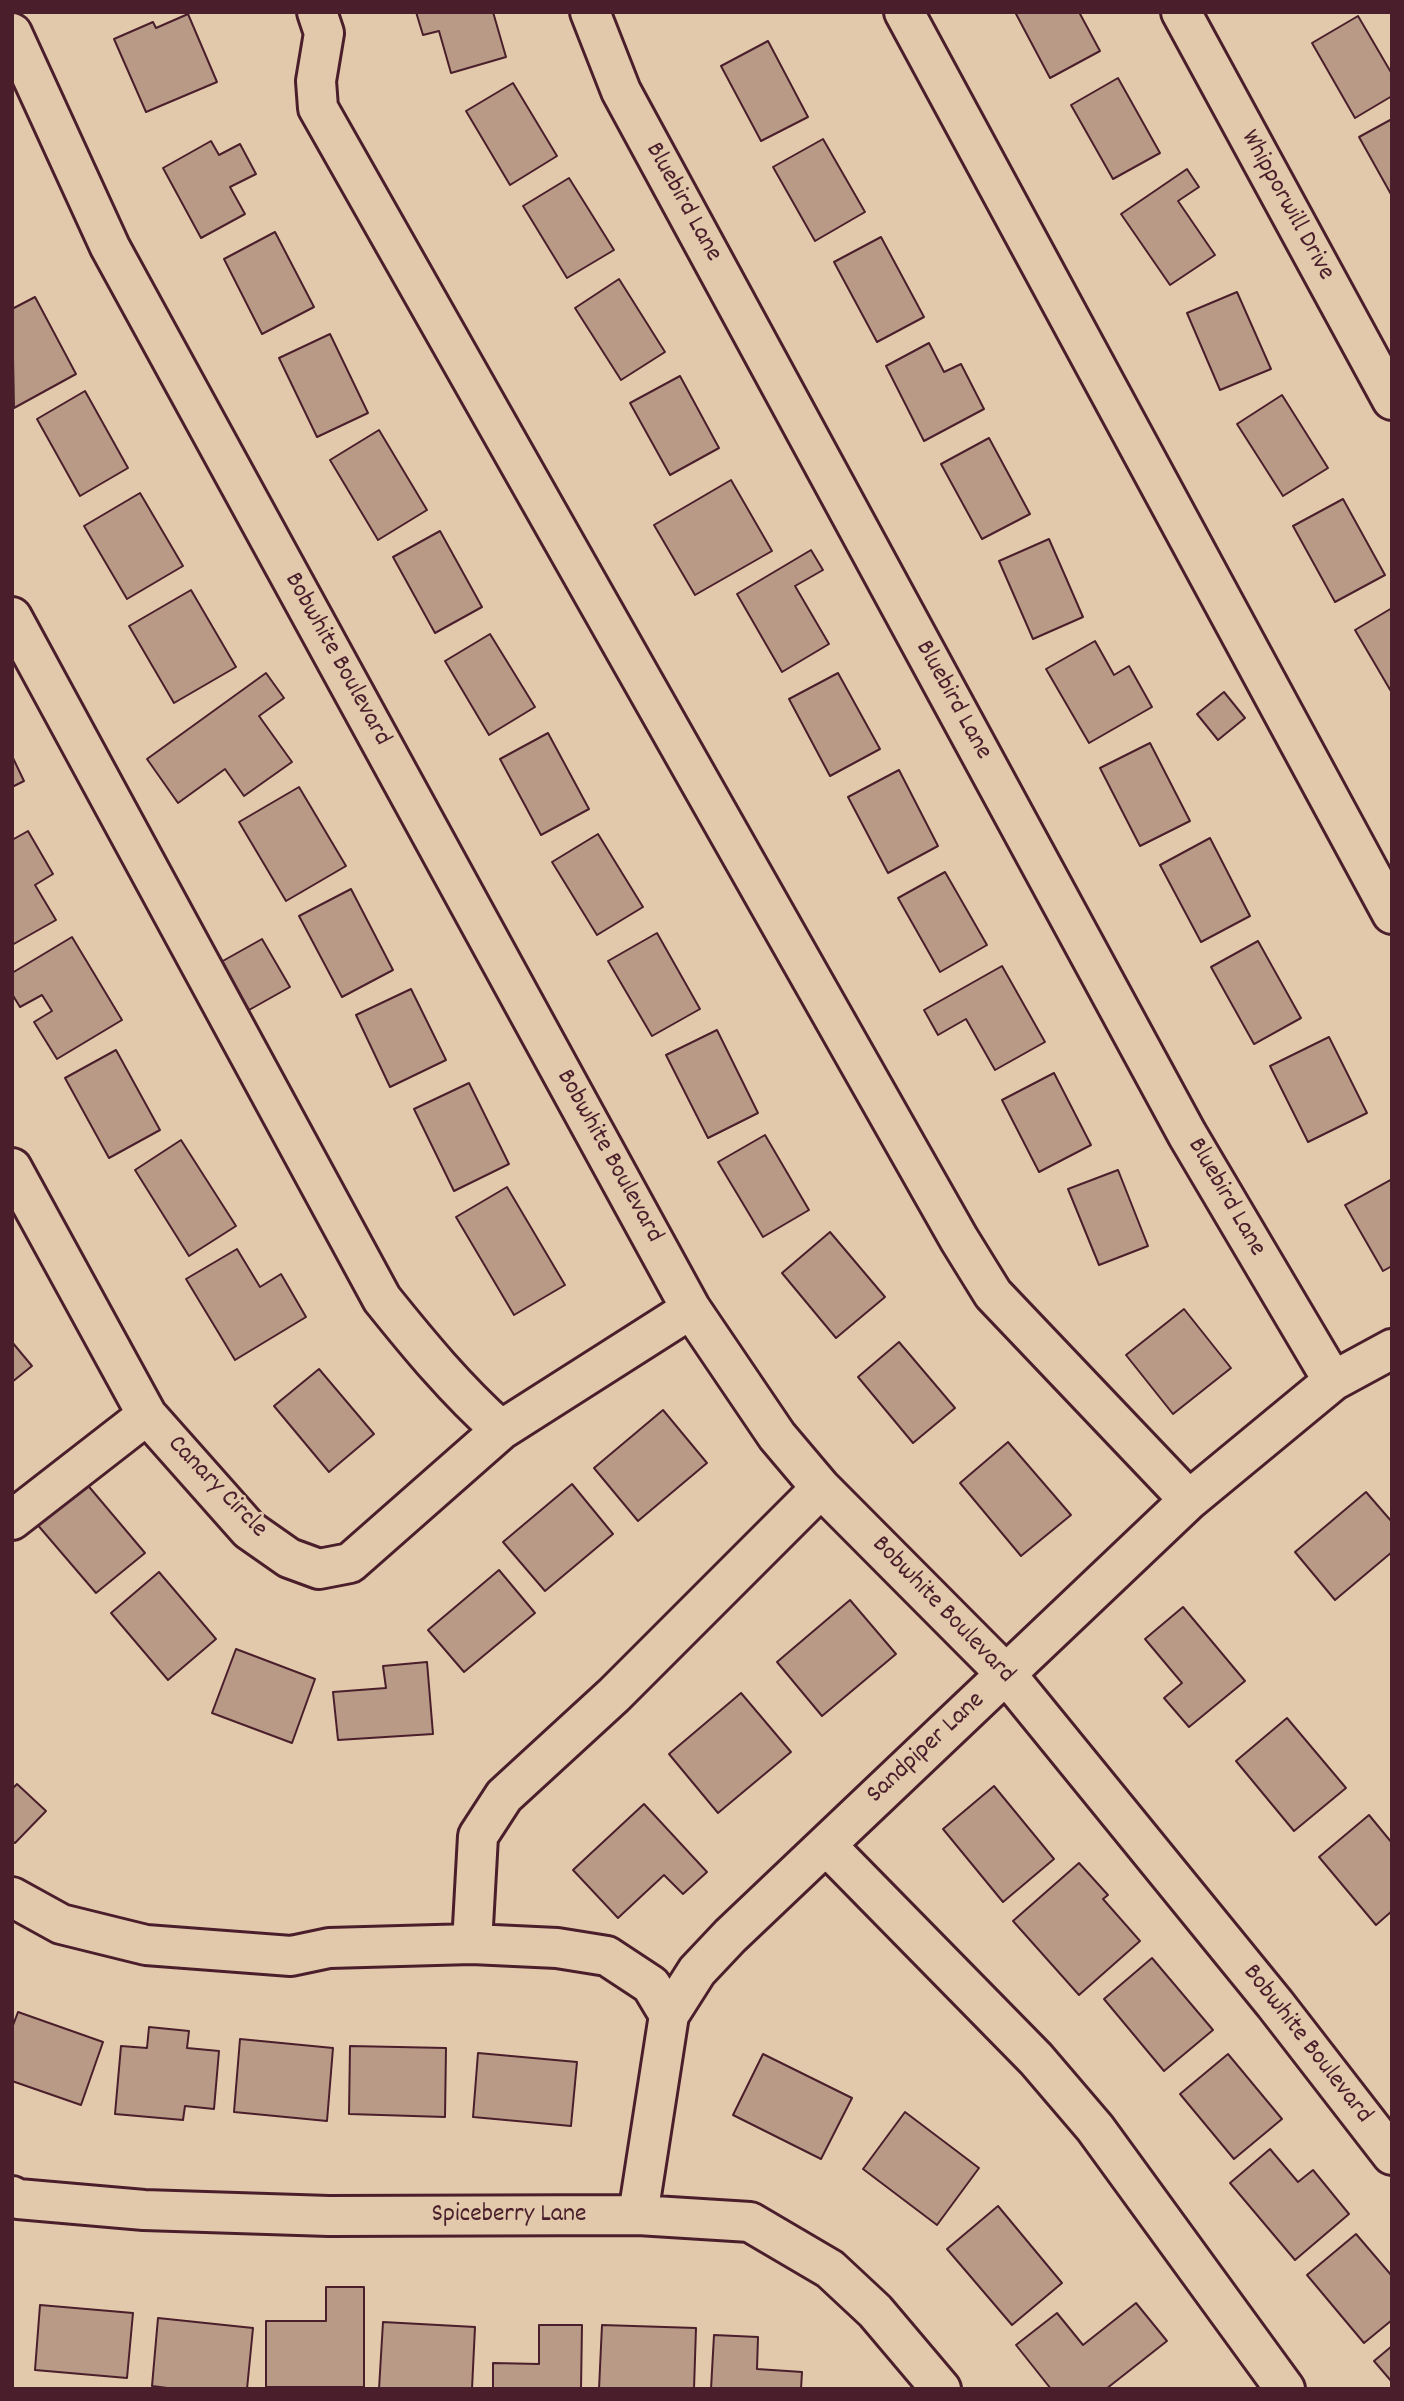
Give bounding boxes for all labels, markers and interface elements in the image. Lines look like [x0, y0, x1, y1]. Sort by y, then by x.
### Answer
street label: Whipporwill Drive [1232, 126, 1340, 286]
street label: Bluebird Lane [637, 138, 727, 268]
street label: Bobwhite Boulevard [276, 568, 396, 752]
street label: Bluebird Lane [907, 636, 997, 766]
street label: Bobwhite Boulevard [548, 1065, 668, 1249]
street label: Bluebird Lane [1179, 1133, 1271, 1263]
street label: Canary Circle [159, 1430, 273, 1546]
street label: Bobwhite Boulevard [864, 1531, 1020, 1691]
street label: Sandpiper Lane [862, 1686, 992, 1812]
street label: Bobwhite Boulevard [1234, 1959, 1378, 2131]
street label: Spiceberry Lane [432, 2200, 586, 2232]

